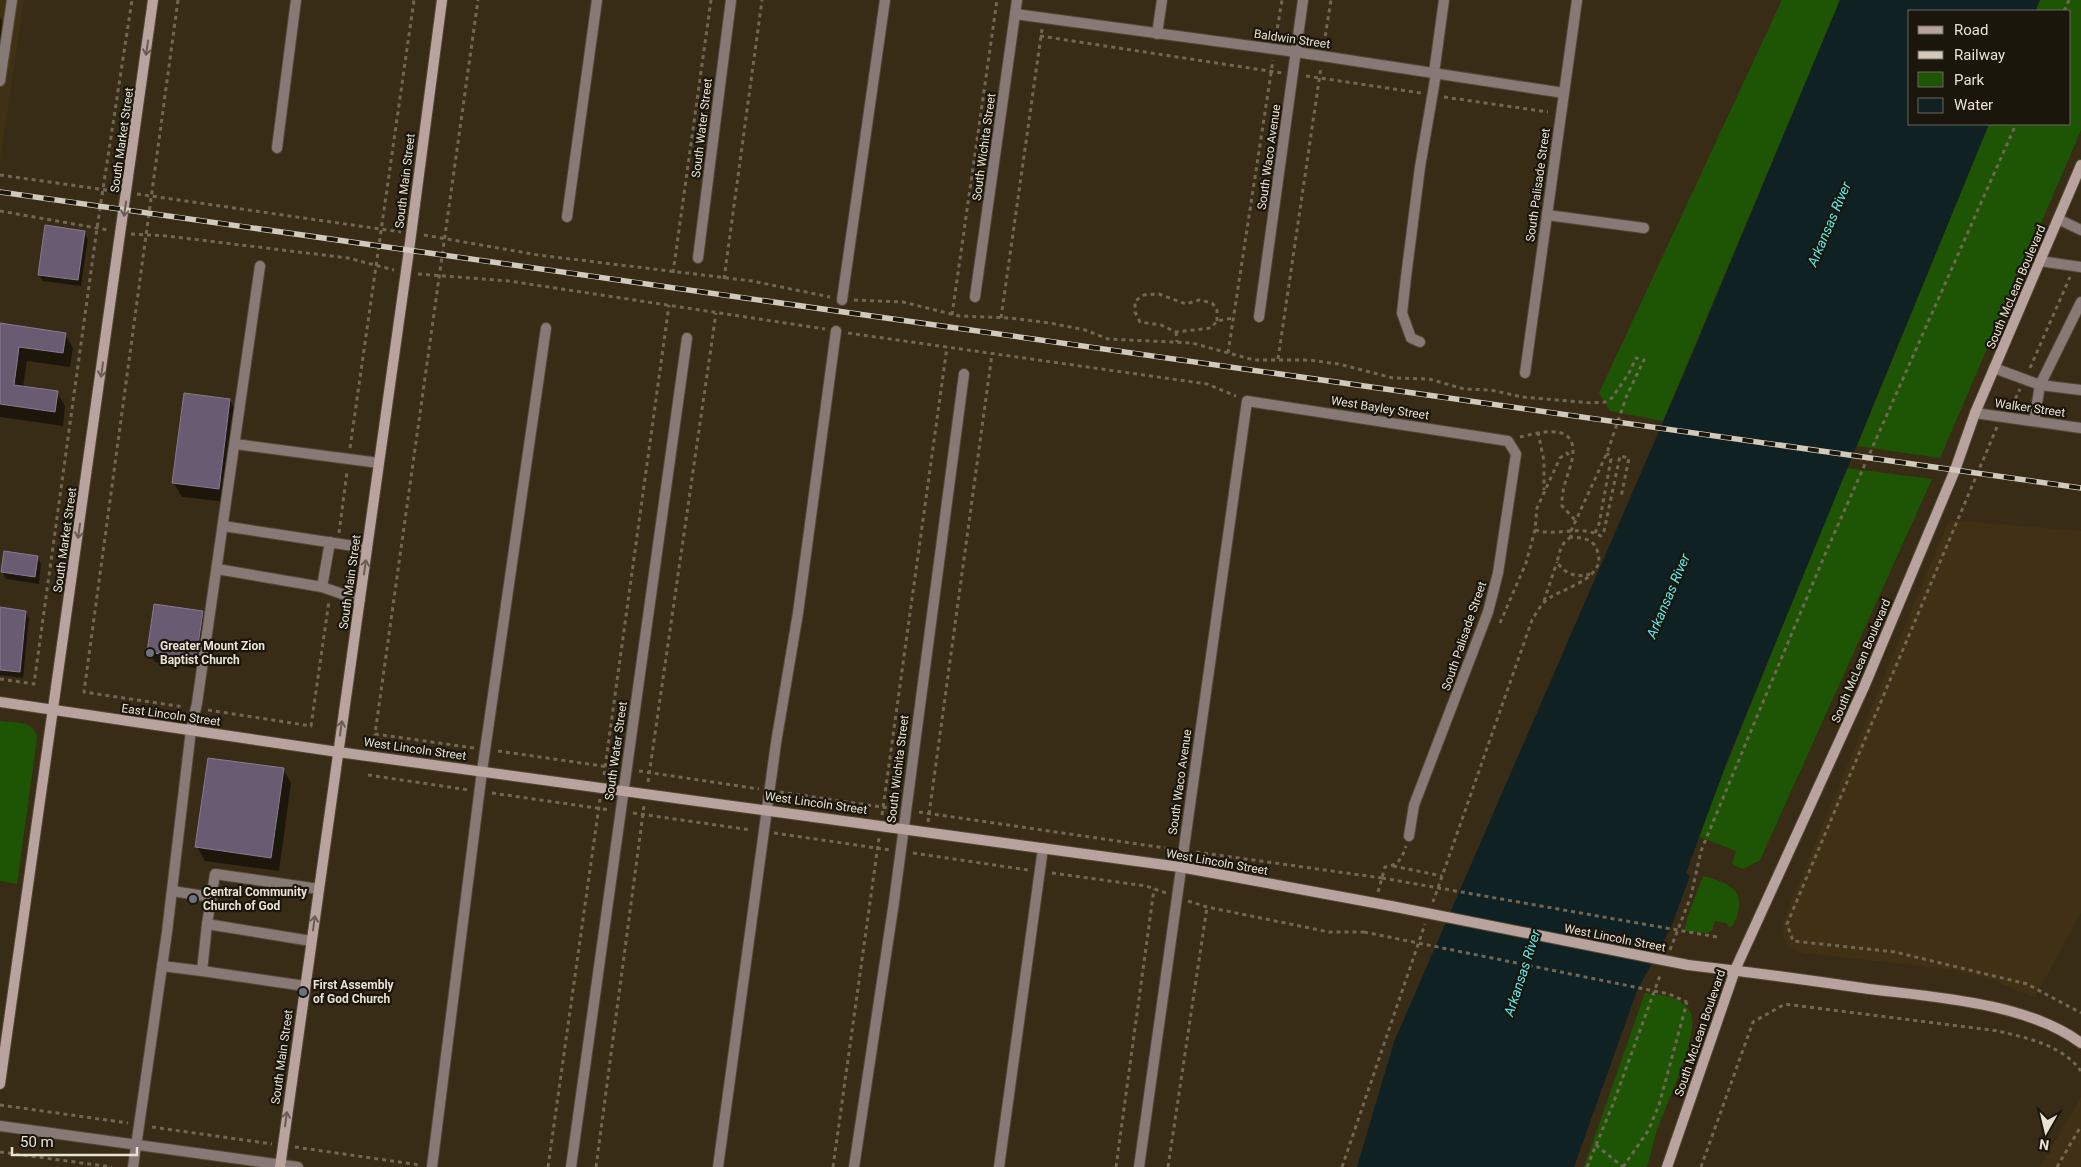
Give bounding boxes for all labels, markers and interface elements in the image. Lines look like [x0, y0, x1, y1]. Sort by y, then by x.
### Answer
legend [1908, 10, 2071, 125]
text: Road [1954, 21, 1988, 39]
street label: Baldwin Street [1253, 27, 1331, 51]
one-way arrow [142, 40, 152, 56]
text: Railway [1954, 46, 2005, 64]
text: Park [1954, 71, 1985, 89]
street label: South Water Street [689, 77, 715, 179]
street label: South Market Street [108, 86, 136, 193]
street label: South Wichita Street [970, 92, 998, 202]
text: Water [1954, 96, 1993, 114]
street label: South Waco Avenue [1255, 103, 1283, 211]
street label: South Palisade Street [1523, 127, 1553, 243]
street label: South Main Street [392, 133, 418, 229]
water label: Arkansas River [1804, 179, 1854, 269]
one-way arrow [120, 201, 130, 217]
street label: South McLean Boulevard [1984, 223, 2048, 351]
one-way arrow [97, 362, 107, 378]
street label: West Bayley Street [1330, 393, 1430, 423]
street label: Walker Street [1994, 396, 2066, 420]
street label: South Market Street [51, 486, 79, 593]
one-way arrow [73, 523, 83, 539]
street label: South Main Street [336, 534, 364, 630]
water label: Arkansas River [1643, 551, 1693, 641]
one-way arrow [360, 559, 370, 575]
street label: South Palisade Street [1439, 580, 1489, 692]
street label: South McLean Boulevard [1829, 597, 1893, 725]
place label: Greater Mount Zion Baptist Church [160, 639, 265, 667]
marker: Greater Mount Zion Baptist Church [144, 647, 156, 659]
street label: South Water Street [602, 700, 630, 802]
street label: East Lincoln Street [121, 701, 221, 729]
street label: South Wichita Street [884, 714, 912, 824]
one-way arrow [337, 720, 347, 736]
street label: South Waco Avenue [1166, 728, 1194, 836]
street label: West Lincoln Street [363, 735, 467, 763]
street label: West Lincoln Street [764, 789, 868, 817]
street label: West Lincoln Street [1165, 846, 1269, 878]
place label: Central Community Church of God [203, 885, 308, 913]
marker: Central Community Church of God [187, 893, 199, 905]
one-way arrow [309, 915, 319, 931]
street label: West Lincoln Street [1563, 921, 1667, 955]
water label: Arkansas River [1500, 927, 1544, 1019]
street label: South McLean Boulevard [1672, 968, 1728, 1098]
place label: First Assembly of God Church [313, 978, 395, 1006]
marker: First Assembly of God Church [297, 986, 309, 998]
street label: South Main Street [268, 1009, 296, 1105]
north arrow [2021, 1107, 2071, 1157]
one-way arrow [282, 1111, 292, 1127]
scale bar [12, 1124, 138, 1156]
text: 50 m [20, 1133, 54, 1151]
text: N [2038, 1136, 2050, 1153]

